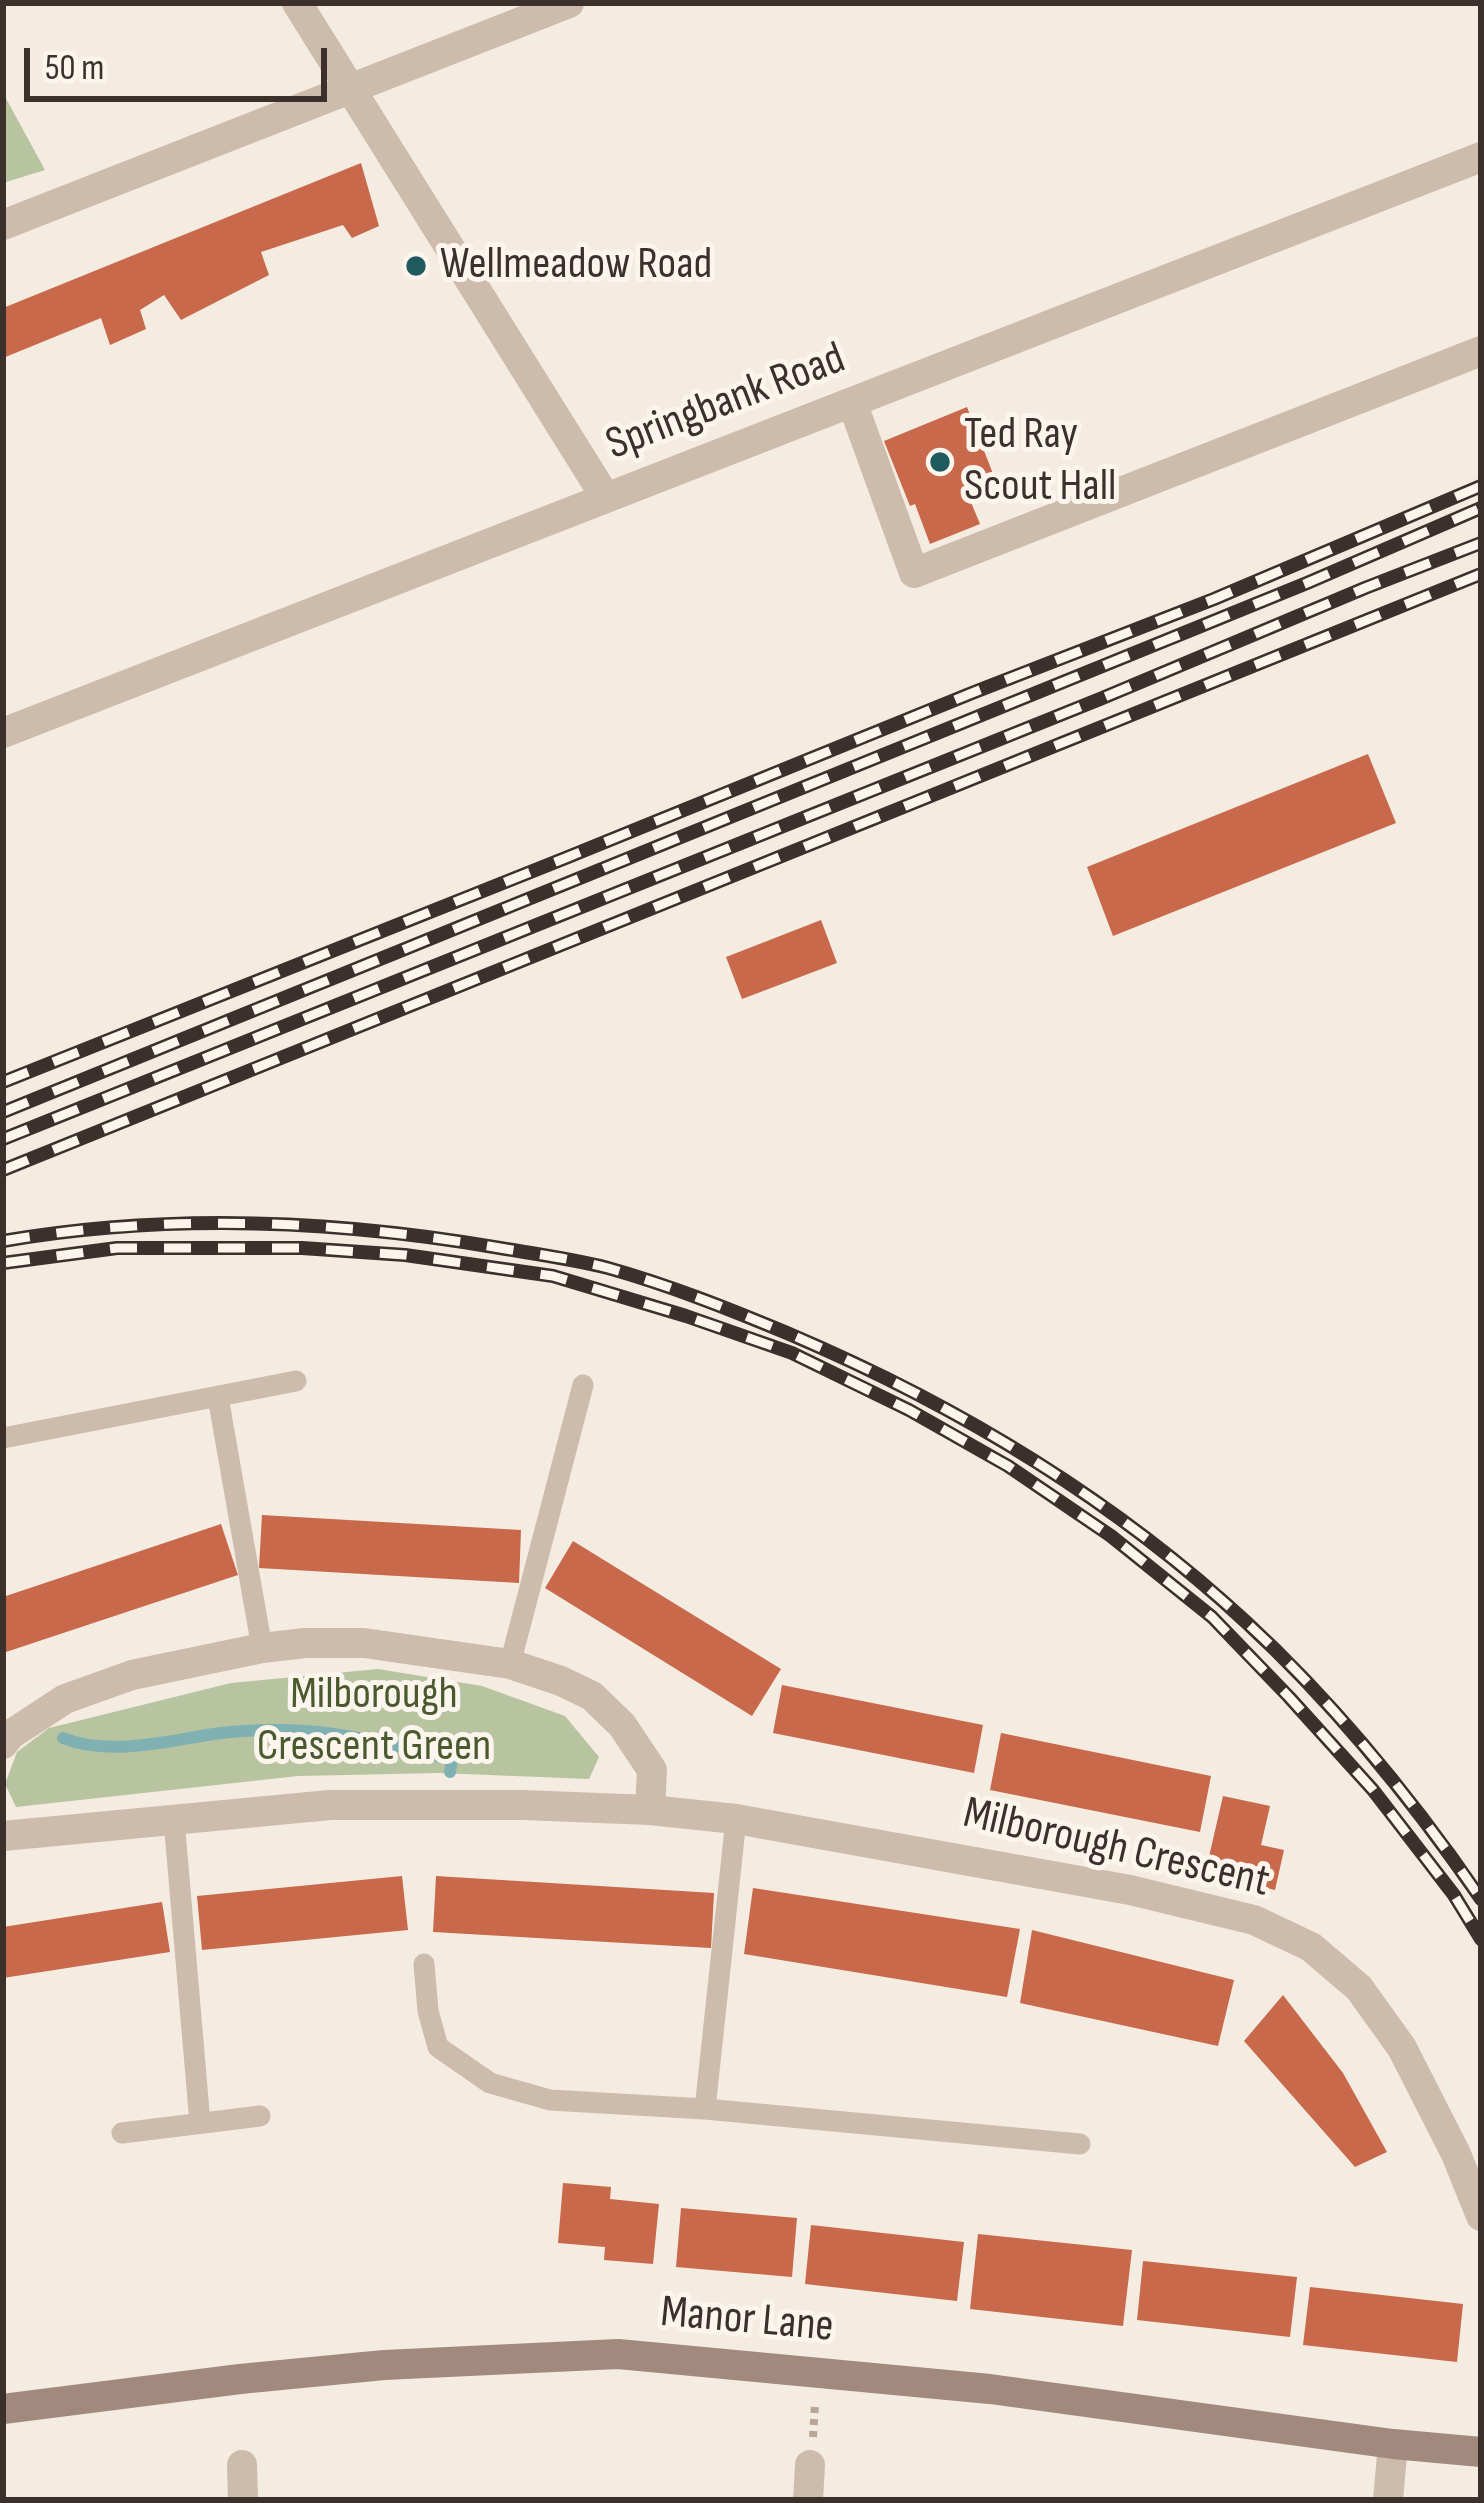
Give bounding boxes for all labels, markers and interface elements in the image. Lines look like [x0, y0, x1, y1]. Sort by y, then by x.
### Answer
scale bar [30, 24, 333, 98]
text: 50 m [45, 47, 104, 90]
place label: Wellmeadow Road [440, 239, 712, 293]
marker: Wellmeadow Road [403, 253, 429, 279]
street label: Springbank Road [599, 333, 853, 473]
place label: Ted Ray Scout Hall [964, 409, 1116, 515]
marker: Ted Ray Scout Hall [927, 449, 953, 475]
park label: Milborough Crescent Green [257, 1669, 491, 1775]
street label: Milborough Crescent [958, 1788, 1274, 1910]
street label: Manor Lane [658, 2287, 836, 2355]

